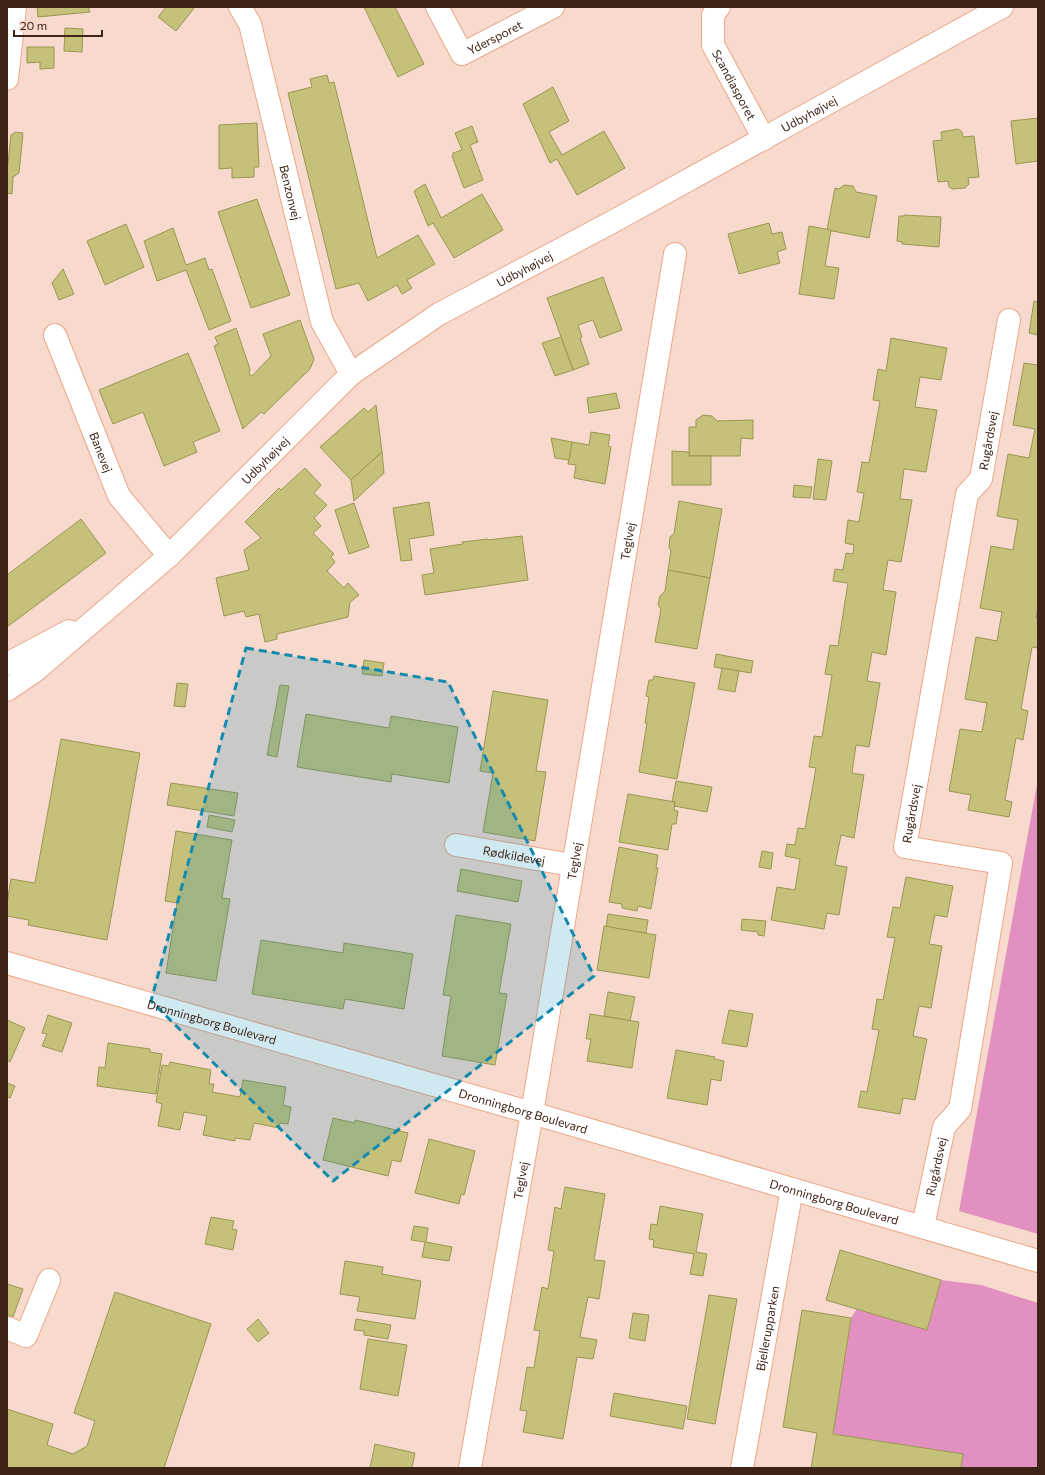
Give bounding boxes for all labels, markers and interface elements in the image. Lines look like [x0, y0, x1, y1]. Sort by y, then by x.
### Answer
scale bar [14, 12, 102, 38]
street label: Ydersporet [465, 17, 525, 57]
text: 20 m [20, 18, 47, 32]
street label: Scandiasporet [710, 47, 759, 122]
street label: Udbyhøjvej [779, 93, 839, 134]
street label: Benzonvej [277, 163, 304, 221]
street label: Udbyhøjvej [494, 248, 555, 289]
street label: Rugårdsvej [976, 410, 1000, 471]
street label: Banevej [87, 430, 116, 474]
street label: Udbyhøjvej [238, 433, 292, 487]
street label: Teglvej [617, 521, 637, 561]
street label: Rugårdsvej [899, 783, 923, 844]
street label: Teglvej [564, 841, 584, 881]
street label: Rødkildevej [482, 843, 546, 867]
street label: Dronningborg Boulevard [146, 996, 278, 1047]
street label: Dronningborg Boulevard [457, 1085, 589, 1136]
street label: Rugårdsvej [923, 1136, 949, 1197]
street label: Teglvej [510, 1160, 530, 1200]
street label: Dronningborg Boulevard [768, 1176, 900, 1227]
street label: Bjellerupparken [753, 1285, 782, 1372]

